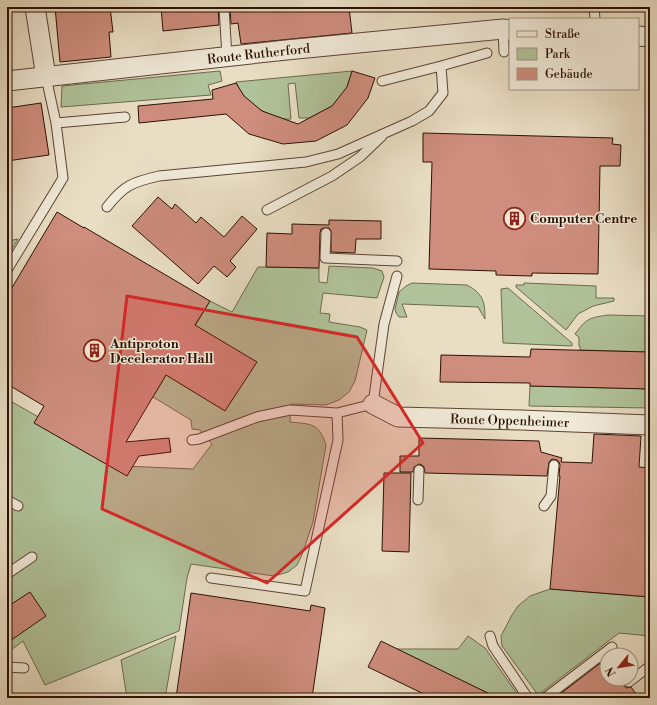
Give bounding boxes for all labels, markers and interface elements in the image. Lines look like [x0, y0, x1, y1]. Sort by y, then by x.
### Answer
legend [509, 18, 639, 90]
text: Straße [545, 27, 580, 42]
street label: Route Rutherford [206, 41, 311, 68]
text: Park [545, 47, 571, 62]
text: Gebäude [545, 67, 593, 82]
building icon: Computer Centre [502, 205, 528, 231]
place label: Computer Centre [530, 211, 637, 227]
place label: Antiproton Decelerator Hall [109, 336, 214, 367]
building icon: Antiproton Decelerator Hall [81, 337, 107, 363]
street label: Route Oppenheimer [450, 411, 570, 431]
north arrow [599, 647, 639, 687]
text: N [603, 664, 619, 679]

